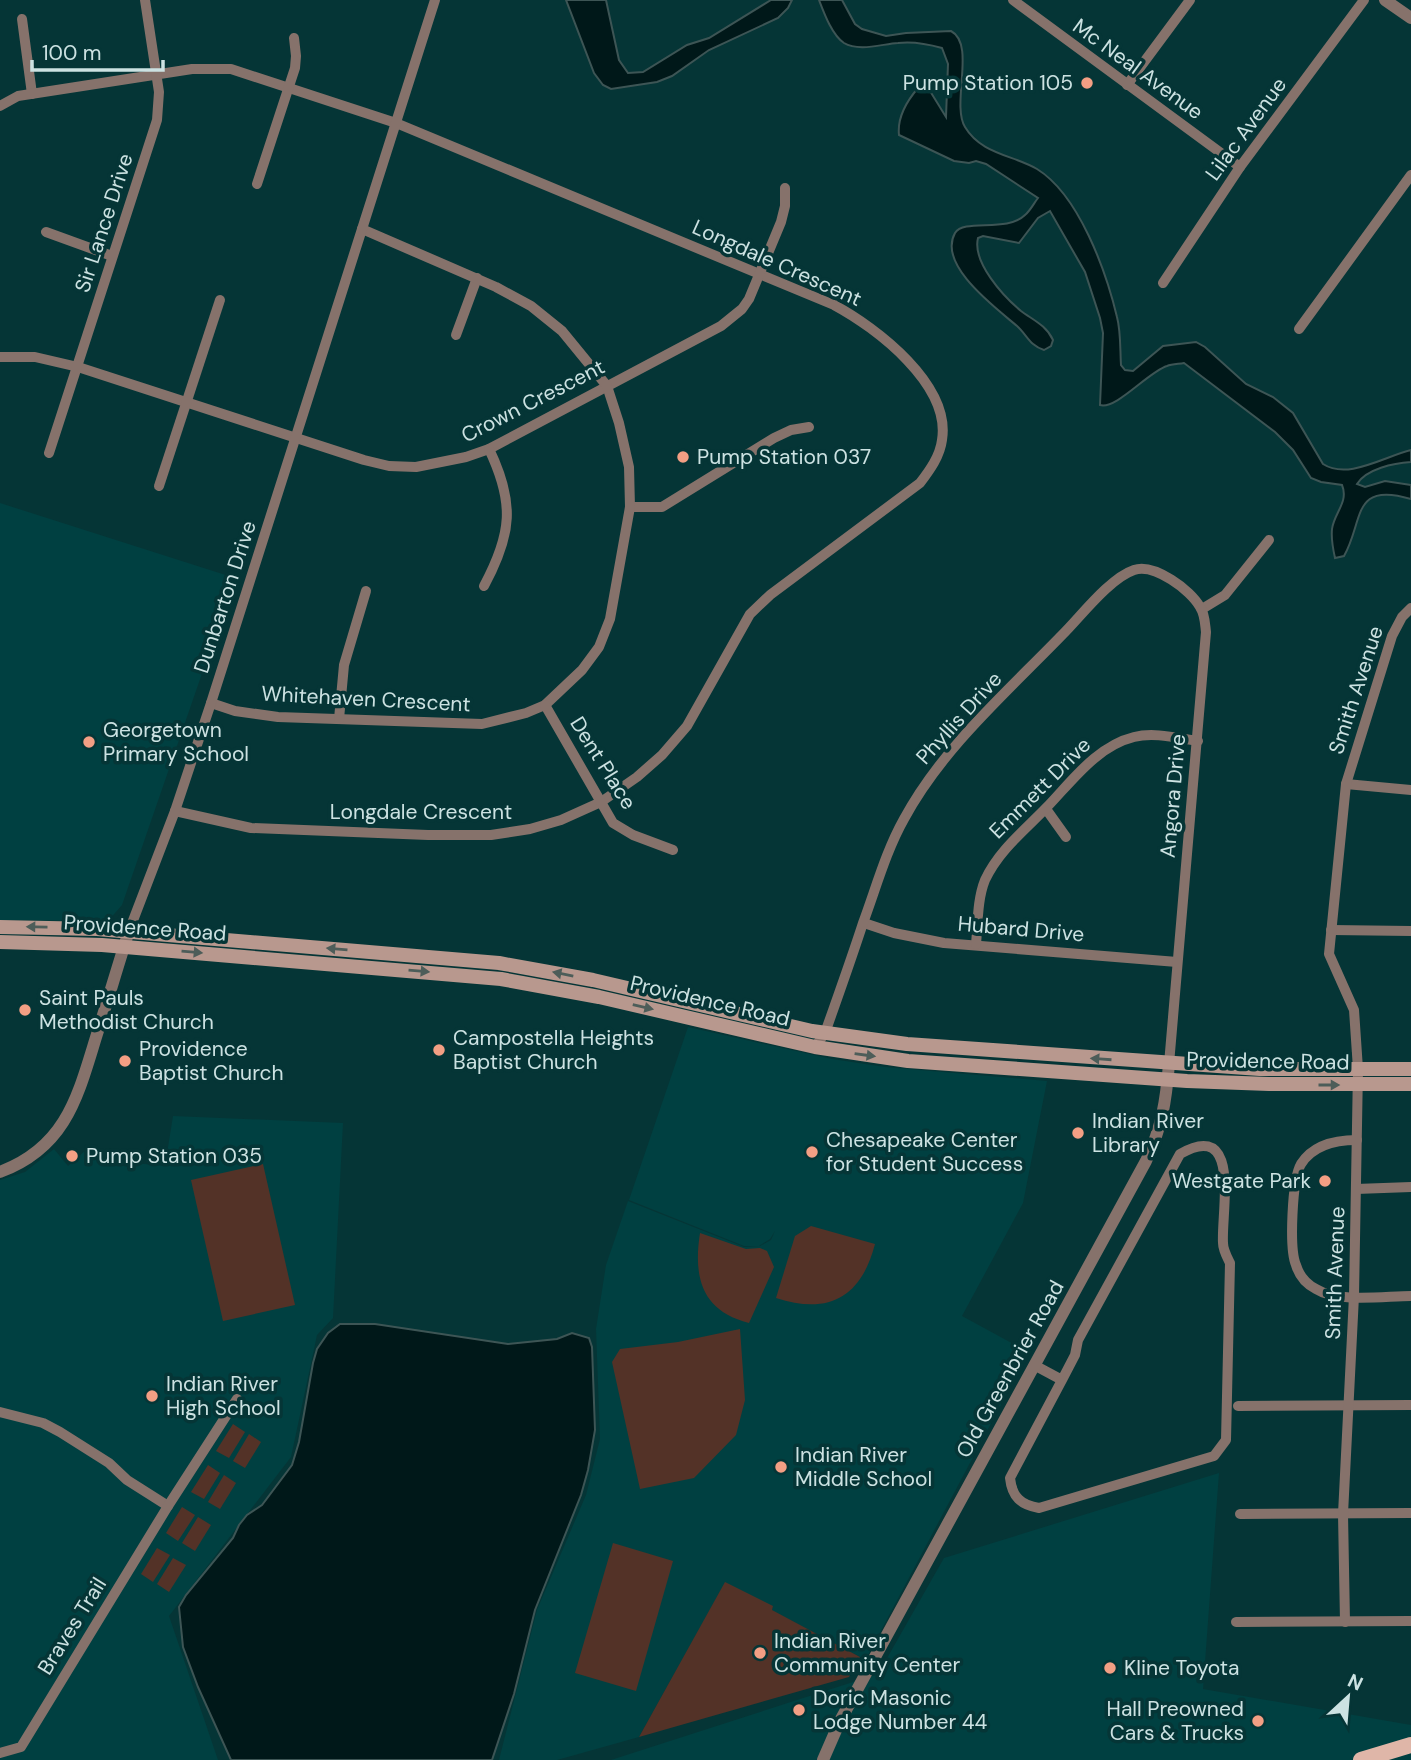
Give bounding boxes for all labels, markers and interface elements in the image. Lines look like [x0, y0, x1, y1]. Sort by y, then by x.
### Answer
street label: Mc Neal Avenue [1067, 12, 1209, 126]
scale bar [32, 28, 163, 72]
text: 100 m [42, 39, 102, 67]
place label: Pump Station 105 [903, 69, 1073, 97]
street label: Lilac Avenue [1199, 72, 1293, 186]
marker: Pump Station 105 [1079, 75, 1095, 91]
street label: Sir Lance Drive [68, 150, 140, 296]
street label: Longdale Crescent [688, 213, 866, 313]
street label: Crown Crescent [457, 353, 609, 449]
place label: Pump Station 037 [697, 443, 871, 471]
marker: Pump Station 037 [675, 449, 691, 465]
street label: Dunbarton Drive [187, 517, 263, 677]
street label: Smith Avenue [1322, 622, 1390, 758]
street label: Phyllis Drive [910, 666, 1008, 770]
street label: Whitehaven Crescent [261, 680, 471, 718]
street label: Dent Place [563, 711, 643, 815]
place label: Georgetown Primary School [103, 716, 249, 768]
street label: Emmett Drive [983, 731, 1097, 845]
street label: Angora Drive [1154, 733, 1192, 859]
marker: Georgetown Primary School [81, 734, 97, 750]
street label: Longdale Crescent [330, 798, 512, 826]
street label: Providence Road [63, 908, 227, 948]
street label: Hubard Drive [957, 910, 1085, 948]
one-way arrow [26, 921, 48, 933]
one-way arrow [326, 943, 348, 954]
one-way arrow [181, 947, 203, 958]
one-way arrow [408, 966, 430, 977]
one-way arrow [552, 968, 574, 979]
street label: Providence Road [627, 969, 793, 1033]
place label: Saint Pauls Methodist Church [39, 984, 214, 1036]
marker: Saint Pauls Methodist Church [17, 1002, 33, 1018]
one-way arrow [632, 1002, 654, 1013]
place label: Campostella Heights Baptist Church [453, 1024, 654, 1076]
place label: Providence Baptist Church [139, 1035, 284, 1087]
marker: Campostella Heights Baptist Church [431, 1042, 447, 1058]
street label: Providence Road [1186, 1046, 1350, 1076]
one-way arrow [854, 1050, 876, 1061]
marker: Providence Baptist Church [117, 1053, 133, 1069]
one-way arrow [1090, 1053, 1112, 1064]
one-way arrow [1318, 1079, 1340, 1091]
place label: Indian River Library [1092, 1107, 1204, 1159]
marker: Indian River Library [1070, 1125, 1086, 1141]
place label: Chesapeake Center for Student Success [826, 1126, 1023, 1178]
place label: Pump Station 035 [86, 1142, 262, 1170]
marker: Chesapeake Center for Student Success [804, 1144, 820, 1160]
marker: Pump Station 035 [64, 1148, 80, 1164]
place label: Westgate Park [1172, 1167, 1311, 1195]
marker: Westgate Park [1317, 1173, 1333, 1189]
street label: Smith Avenue [1319, 1206, 1351, 1340]
street label: Old Greenbrier Road [950, 1275, 1070, 1463]
place label: Indian River High School [166, 1370, 281, 1422]
marker: Indian River High School [144, 1388, 160, 1404]
place label: Indian River Middle School [795, 1441, 932, 1493]
marker: Indian River Middle School [773, 1459, 789, 1475]
street label: Braves Trail [31, 1572, 113, 1680]
place label: Indian River Community Center [774, 1627, 960, 1679]
marker: Indian River Community Center [752, 1645, 768, 1661]
place label: Kline Toyota [1124, 1654, 1239, 1682]
marker: Kline Toyota [1102, 1660, 1118, 1676]
north arrow [1313, 1662, 1383, 1732]
text: N [1344, 1668, 1367, 1696]
place label: Doric Masonic Lodge Number 44 [813, 1684, 987, 1736]
place label: Hall Preowned Cars & Trucks [1107, 1695, 1244, 1747]
marker: Doric Masonic Lodge Number 44 [791, 1702, 807, 1718]
marker: Hall Preowned Cars & Trucks [1250, 1713, 1266, 1729]

